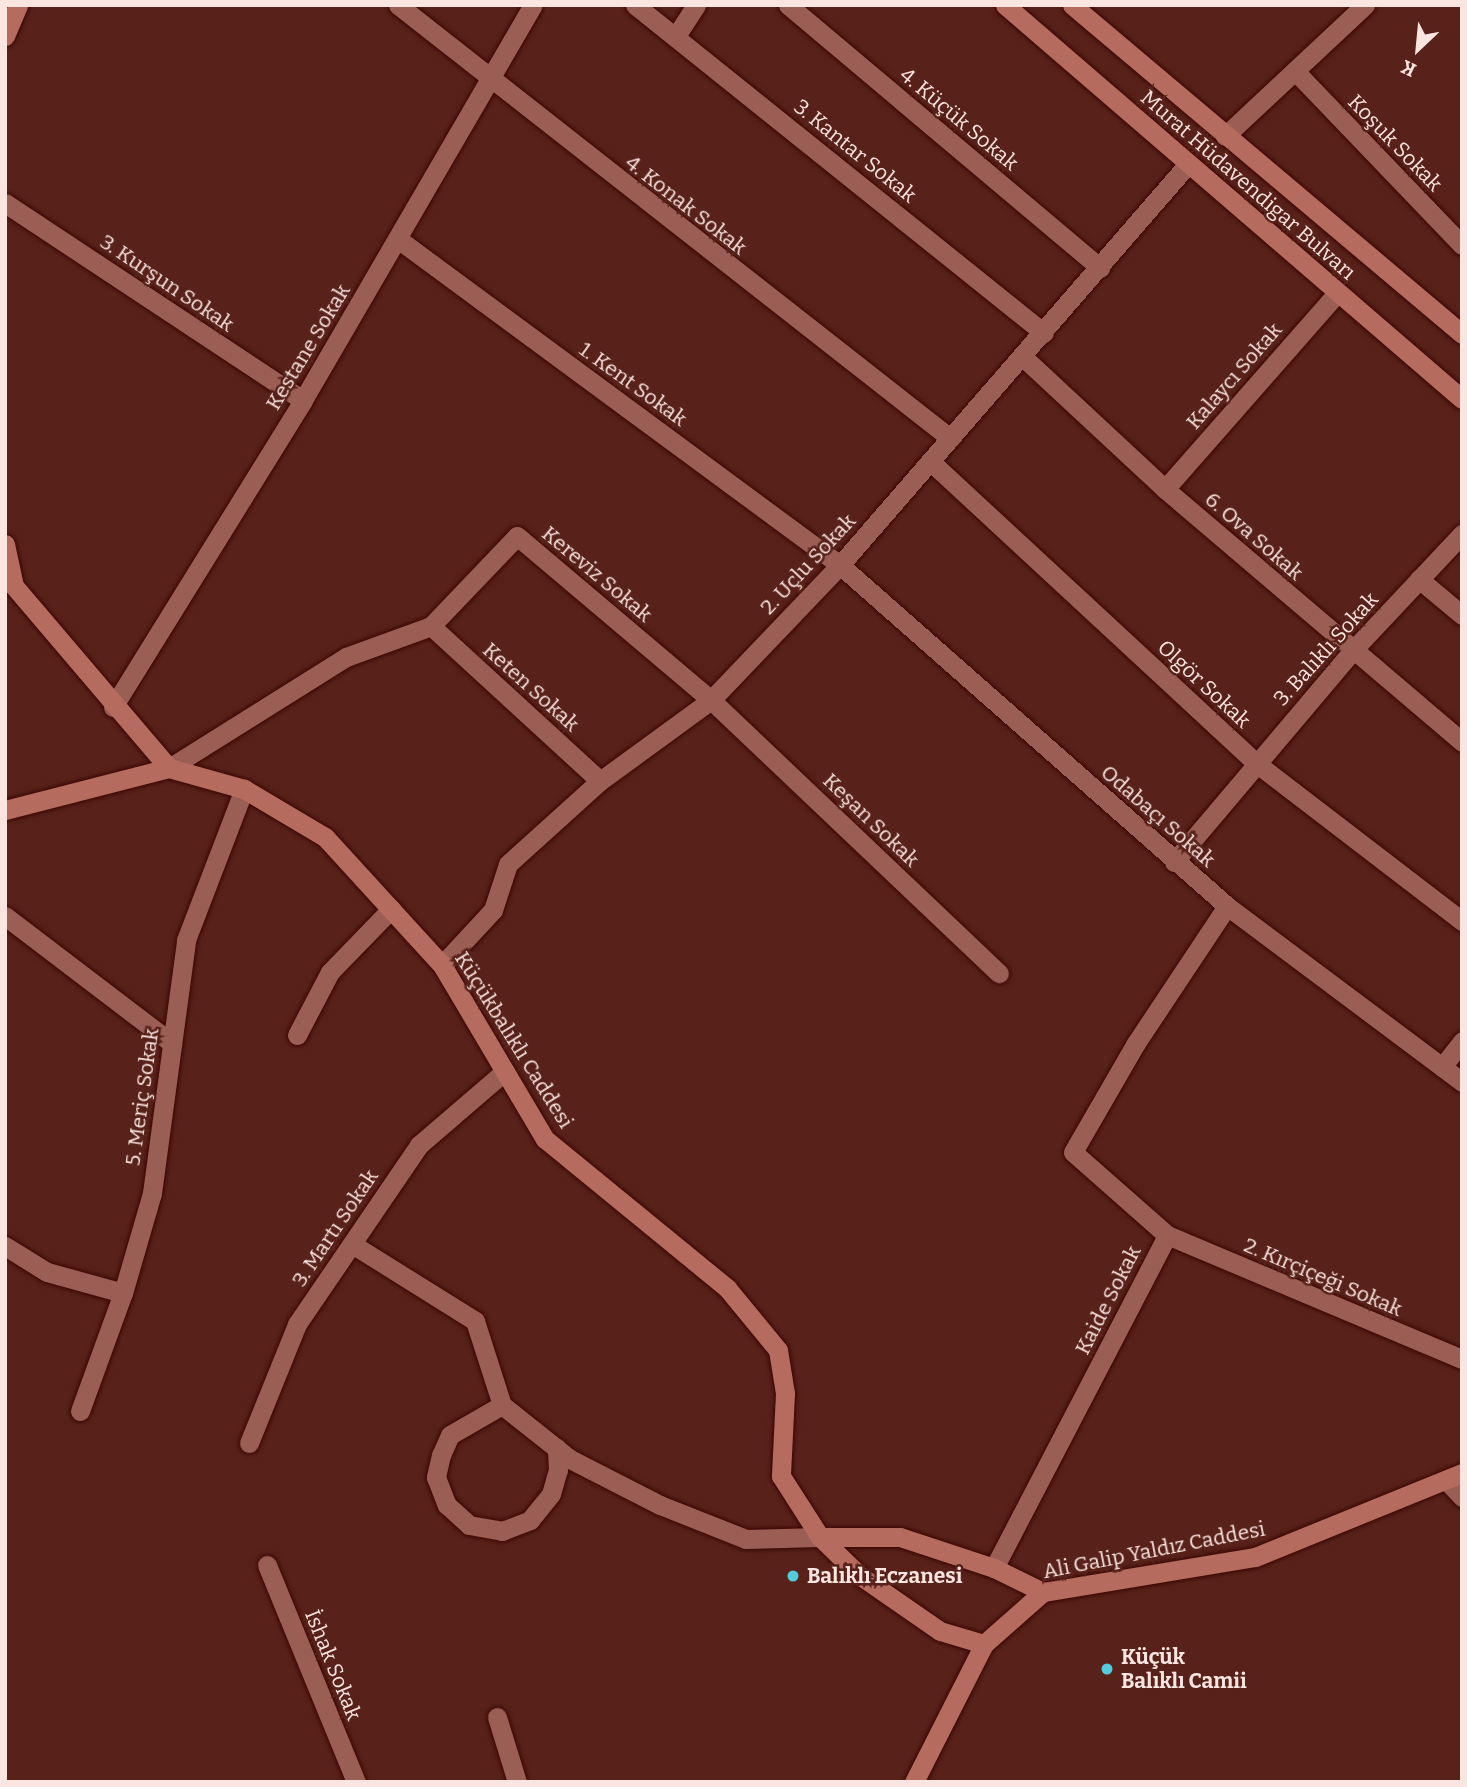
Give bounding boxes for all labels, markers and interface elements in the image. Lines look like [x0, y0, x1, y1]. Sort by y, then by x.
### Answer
north arrow [1383, 14, 1453, 84]
text: K [1397, 55, 1420, 82]
street label: 4. Küçük Sokak [895, 62, 1023, 176]
street label: Murat Hüdavendigar Bulvarı [1135, 85, 1361, 285]
street label: Koşuk Sokak [1343, 89, 1447, 197]
street label: 3. Kantar Sokak [789, 94, 921, 208]
street label: 4. Konak Sokak [620, 150, 752, 260]
street label: 3. Kurşun Sokak [95, 229, 239, 337]
street label: Kestane Sokak [261, 279, 355, 415]
street label: Kalaycı Sokak [1181, 318, 1287, 434]
street label: 1. Kent Sokak [574, 337, 692, 431]
street label: 6. Ova Sokak [1200, 487, 1308, 585]
street label: 2. Uçlu Sokak [755, 509, 861, 619]
street label: Kereviz Sokak [537, 521, 657, 627]
street label: 3. Balıklı Sokak [1269, 587, 1383, 711]
street label: Olgör Sokak [1152, 635, 1256, 733]
street label: Keten Sokak [478, 637, 584, 737]
street label: Odabaçı Sokak [1096, 760, 1220, 872]
street label: Keşan Sokak [818, 768, 924, 872]
street label: Küçükbalıklı Caddesi [449, 947, 579, 1133]
street label: 5. Meriç Sokak [120, 1027, 164, 1167]
street label: 3. Martı Sokak [287, 1165, 383, 1291]
street label: 2. Kırçiçeği Sokak [1240, 1232, 1406, 1322]
street label: Kaide Sokak [1070, 1241, 1146, 1359]
street label: Ali Galip Yaldız Caddesi [1041, 1516, 1267, 1584]
place label: Balıklı Eczanesi [807, 1563, 962, 1589]
marker: Balıklı Eczanesi [785, 1568, 801, 1584]
street label: İshak Sokak [299, 1606, 367, 1724]
place label: Küçük Balıklı Camii [1121, 1644, 1247, 1694]
marker: Küçük Balıklı Camii [1099, 1661, 1115, 1677]

